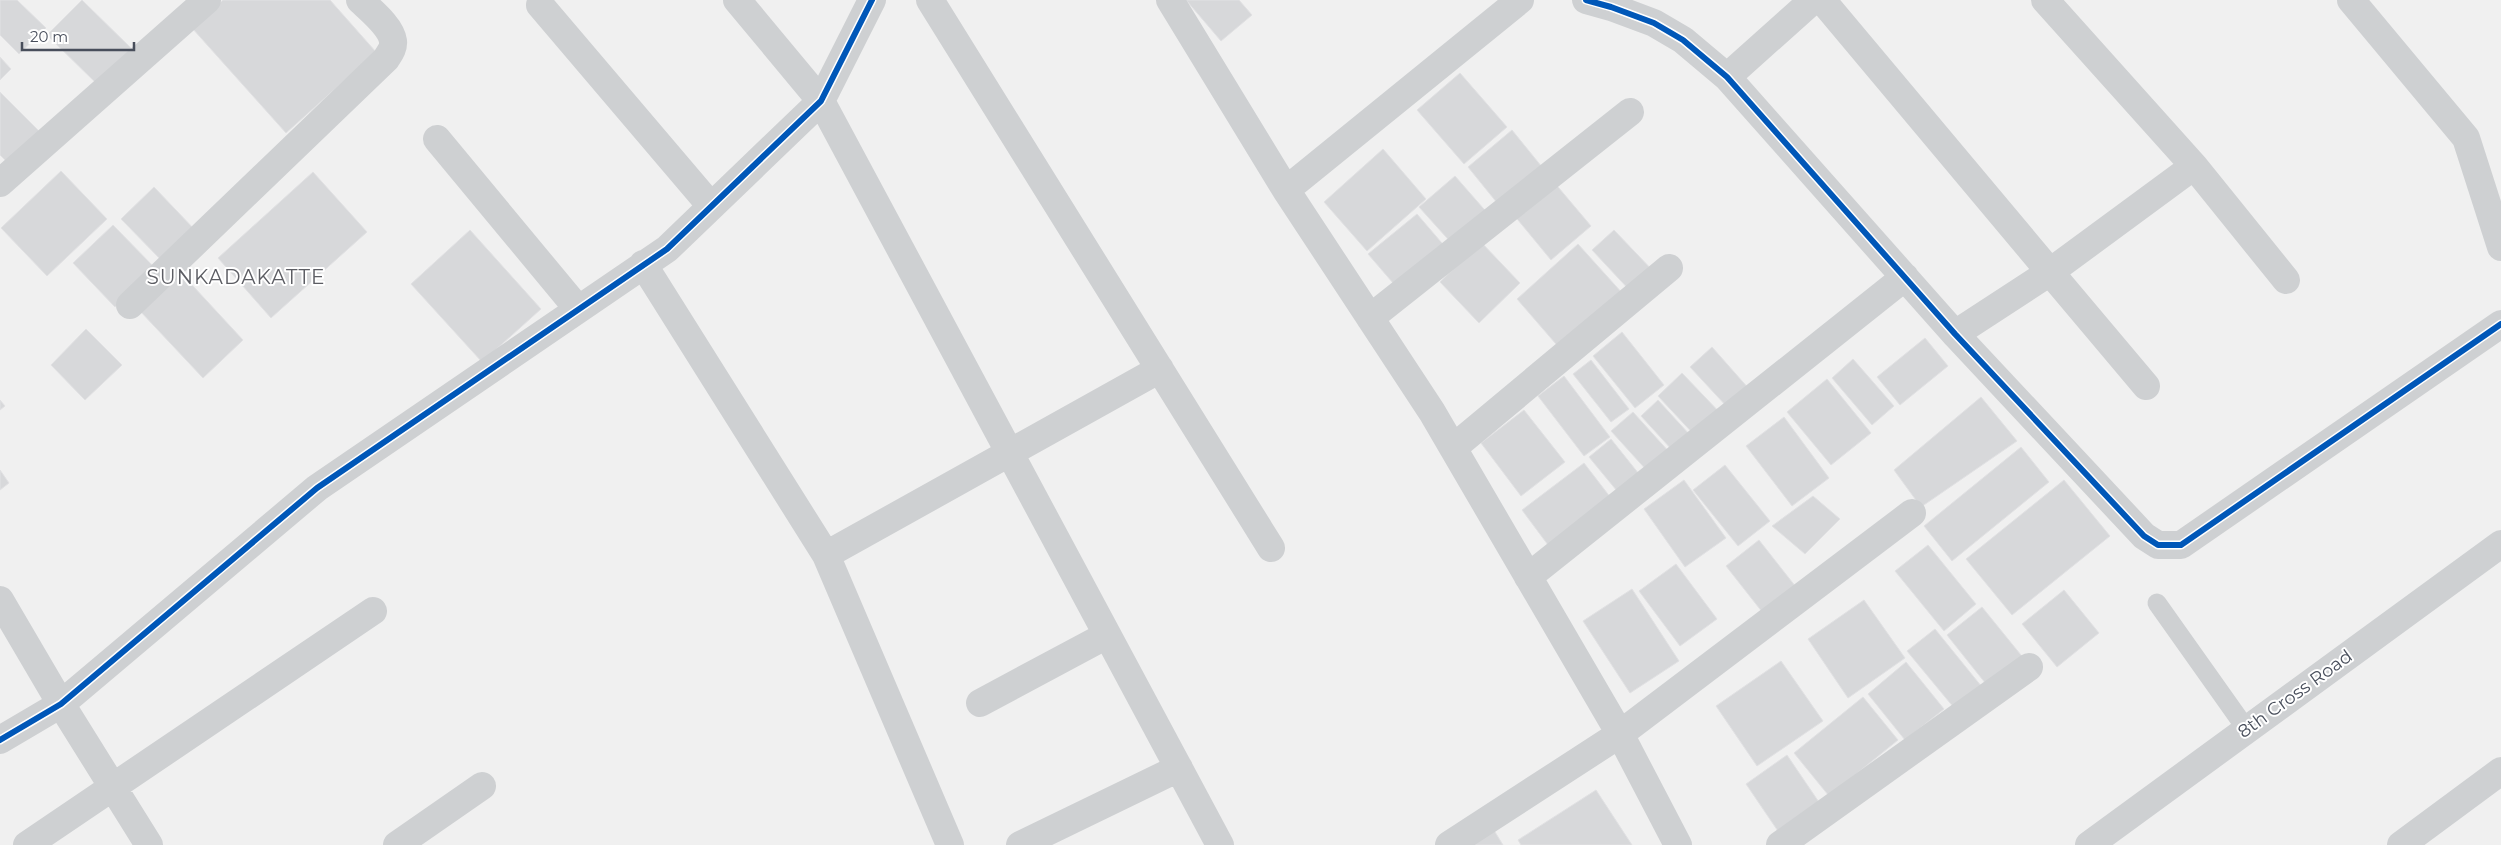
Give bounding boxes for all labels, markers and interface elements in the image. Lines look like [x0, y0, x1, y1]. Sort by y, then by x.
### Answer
scale bar [22, 20, 135, 52]
text: 20 m [30, 27, 68, 46]
district label: SUNKADAKATTE [147, 265, 325, 289]
street label: 8th Cross Road [2233, 645, 2357, 743]

